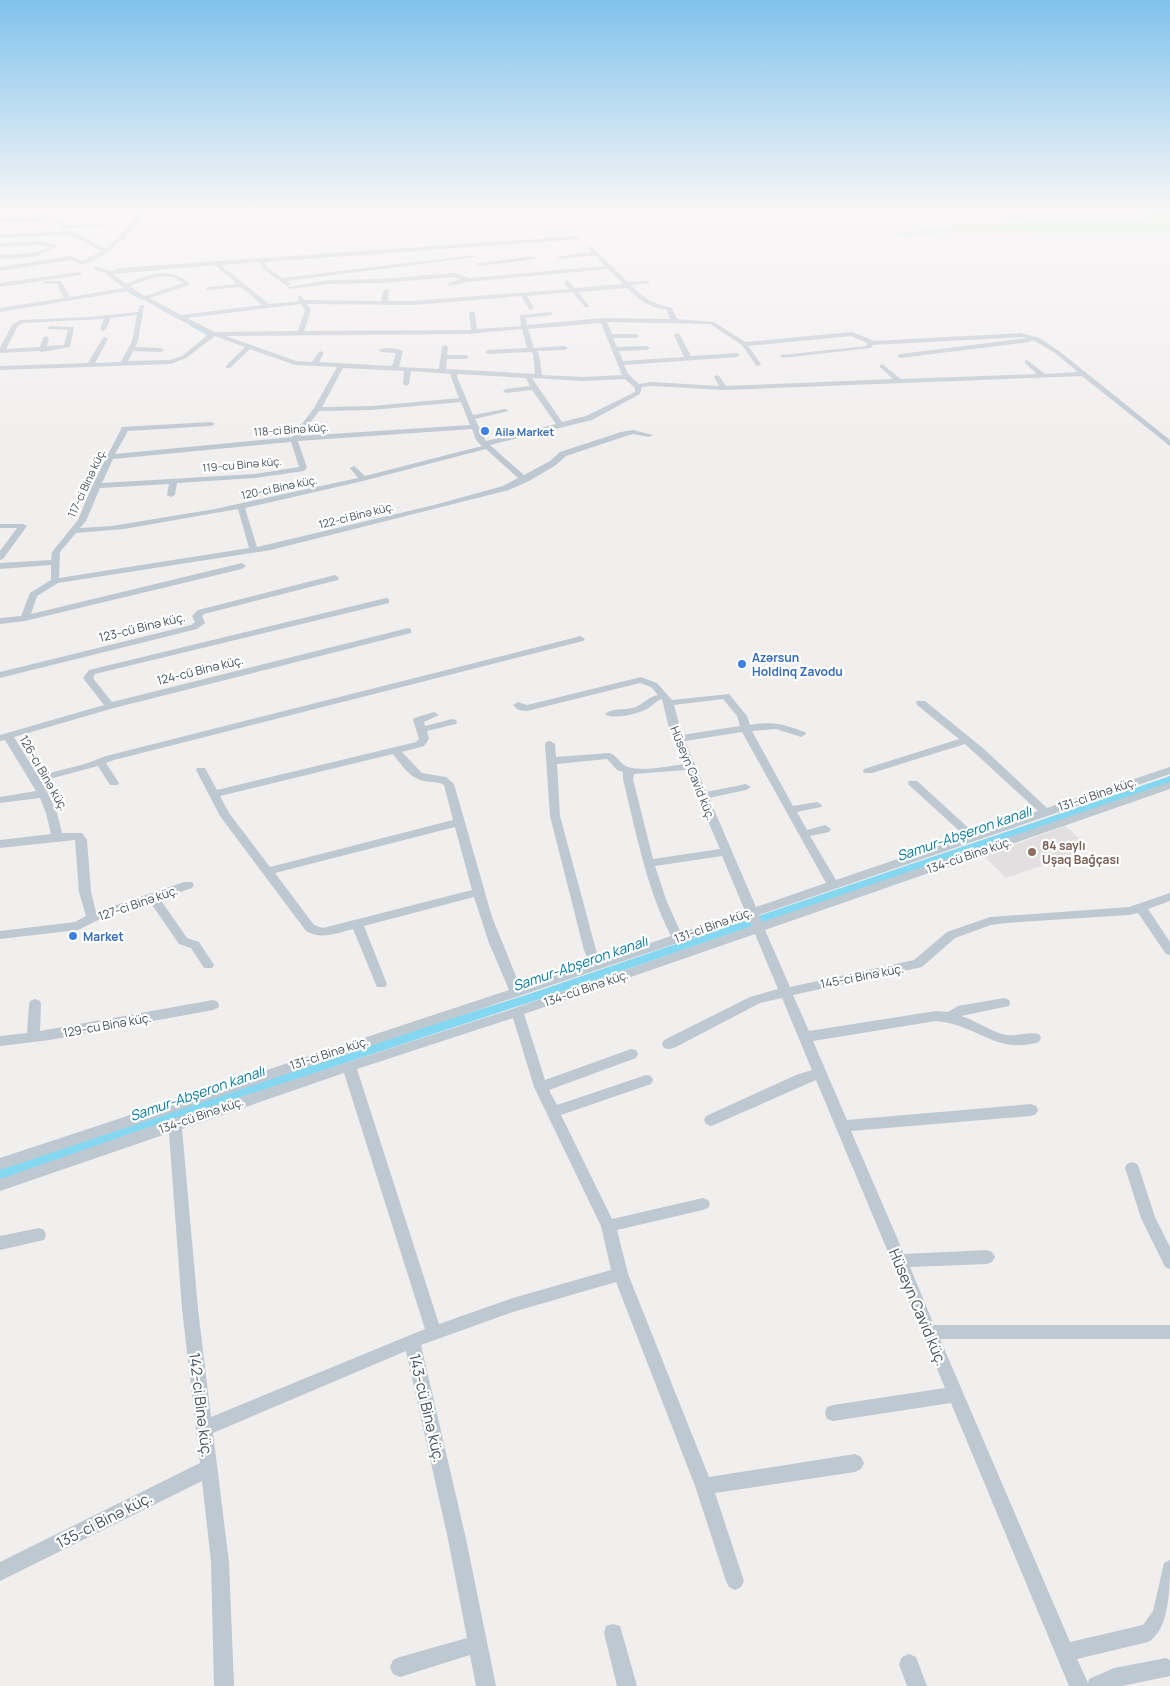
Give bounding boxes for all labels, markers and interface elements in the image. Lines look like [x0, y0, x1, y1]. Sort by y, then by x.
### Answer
street label: 118-ci Binə küç. [253, 419, 329, 439]
place label: Ailә Market [495, 424, 554, 439]
marker: Ailә Market [479, 425, 491, 437]
street label: 117-ci Binə küç. [63, 446, 109, 520]
street label: 119-cu Binə küç. [202, 453, 282, 475]
street label: 120-ci Binə küç. [239, 472, 319, 502]
street label: 122-ci Binə küç. [317, 498, 395, 532]
street label: 123-cü Binə küç. [97, 608, 187, 646]
place label: Azərsun Holdinq Zavodu [752, 649, 843, 680]
street label: 124-cü Binə küç. [155, 651, 245, 689]
marker: Azərsun Holdinq Zavodu [736, 658, 748, 670]
street label: Hüseyn Cavid küç. [666, 723, 720, 823]
street label: 126-cı Binə küç. [15, 732, 73, 814]
street label: 131-ci Binə küç. [1056, 773, 1138, 815]
water label: Samur-Abşeron kanalı [894, 800, 1036, 865]
street label: 134-cü Binə küç. [924, 833, 1014, 877]
place label: 84 saylı Uşaq Bağçası [1042, 837, 1119, 868]
marker: 84 saylı Uşaq Bağçası [1026, 846, 1038, 858]
street label: 127-ci Binə küç. [96, 881, 180, 925]
street label: 131-ci Binə küç. [672, 903, 754, 947]
place label: Market [83, 928, 124, 945]
marker: Market [67, 930, 79, 942]
water label: Samur-Abşeron kanalı [510, 930, 652, 995]
street label: 145-ci Binə küç. [819, 960, 905, 992]
street label: 134-cü Binə küç. [541, 966, 631, 1010]
street label: 129-cu Binə küç. [62, 1009, 152, 1041]
street label: 131-ci Binə küç. [287, 1032, 371, 1074]
water label: Samur-Abşeron kanalı [127, 1060, 269, 1125]
street label: 134-cü Binə küç. [156, 1093, 246, 1137]
street label: Hüseyn Cavid küç. [884, 1245, 952, 1369]
street label: 142-ci Binə küç. [184, 1351, 218, 1459]
street label: 143-cü Binə küç. [404, 1352, 450, 1464]
street label: 135-ci Binə küç. [52, 1487, 156, 1553]

